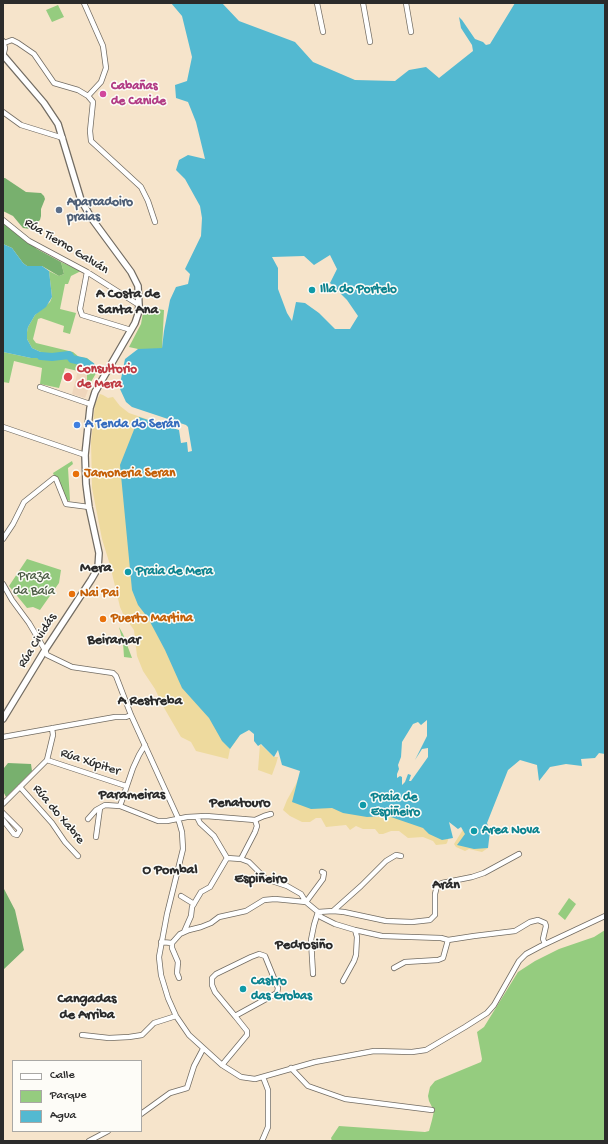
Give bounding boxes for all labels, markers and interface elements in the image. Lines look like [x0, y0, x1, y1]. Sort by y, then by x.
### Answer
place label: Cabañas de Canide [111, 79, 166, 110]
marker: Cabañas de Canide [98, 89, 108, 99]
place label: Aparcadoiro praias [67, 195, 133, 226]
marker: Aparcadoiro praias [54, 205, 64, 215]
street label: Rúa Tierno Galván [21, 216, 111, 278]
place label: Illa do Portelo [320, 282, 397, 298]
marker: Illa do Portelo [307, 285, 317, 295]
district label: A Costa de Santa Ana [96, 287, 160, 320]
place label: Consultorio de Mera [77, 362, 137, 393]
marker: Consultorio de Mera [62, 371, 74, 383]
place label: A Tenda do Serán [85, 417, 180, 433]
marker: A Tenda do Serán [72, 420, 82, 430]
place label: Jamoneria Seran [84, 466, 175, 482]
marker: Jamoneria Seran [71, 469, 81, 479]
district label: Mera [80, 560, 112, 578]
place label: Praia de Mera [136, 564, 213, 580]
marker: Praia de Mera [123, 567, 133, 577]
park label: Praza da Baía [13, 569, 55, 600]
place label: Nai Pai [80, 586, 119, 602]
marker: Nai Pai [67, 589, 77, 599]
street label: Rúa Cividás [15, 611, 61, 671]
place label: Puerto Martina [111, 611, 193, 627]
marker: Puerto Martina [98, 614, 108, 624]
district label: Beiramar [88, 633, 140, 649]
district label: A Restreba [118, 694, 182, 710]
street label: Rúa Xúpiter [58, 746, 122, 780]
street label: Rúa do Xabre [29, 782, 87, 848]
district label: Parameiras [99, 788, 165, 804]
place label: Praia de Espiñeiro [371, 790, 420, 821]
district label: Penatouro [209, 796, 271, 812]
marker: Praia de Espiñeiro [358, 800, 368, 810]
place label: Area Nova [482, 823, 539, 839]
marker: Area Nova [469, 826, 479, 836]
district label: O Pombal [143, 863, 197, 879]
district label: Espiñeiro [235, 872, 287, 888]
district label: Arán [432, 878, 460, 894]
district label: Pedrosiño [275, 938, 333, 954]
place label: Castro das Grobas [251, 974, 312, 1005]
marker: Castro das Grobas [238, 984, 248, 994]
district label: Cangadas de Arriba [58, 992, 116, 1024]
legend [12, 1060, 142, 1132]
text: Calle [50, 1069, 75, 1083]
text: Parque [50, 1089, 87, 1103]
text: Agua [50, 1109, 76, 1123]

